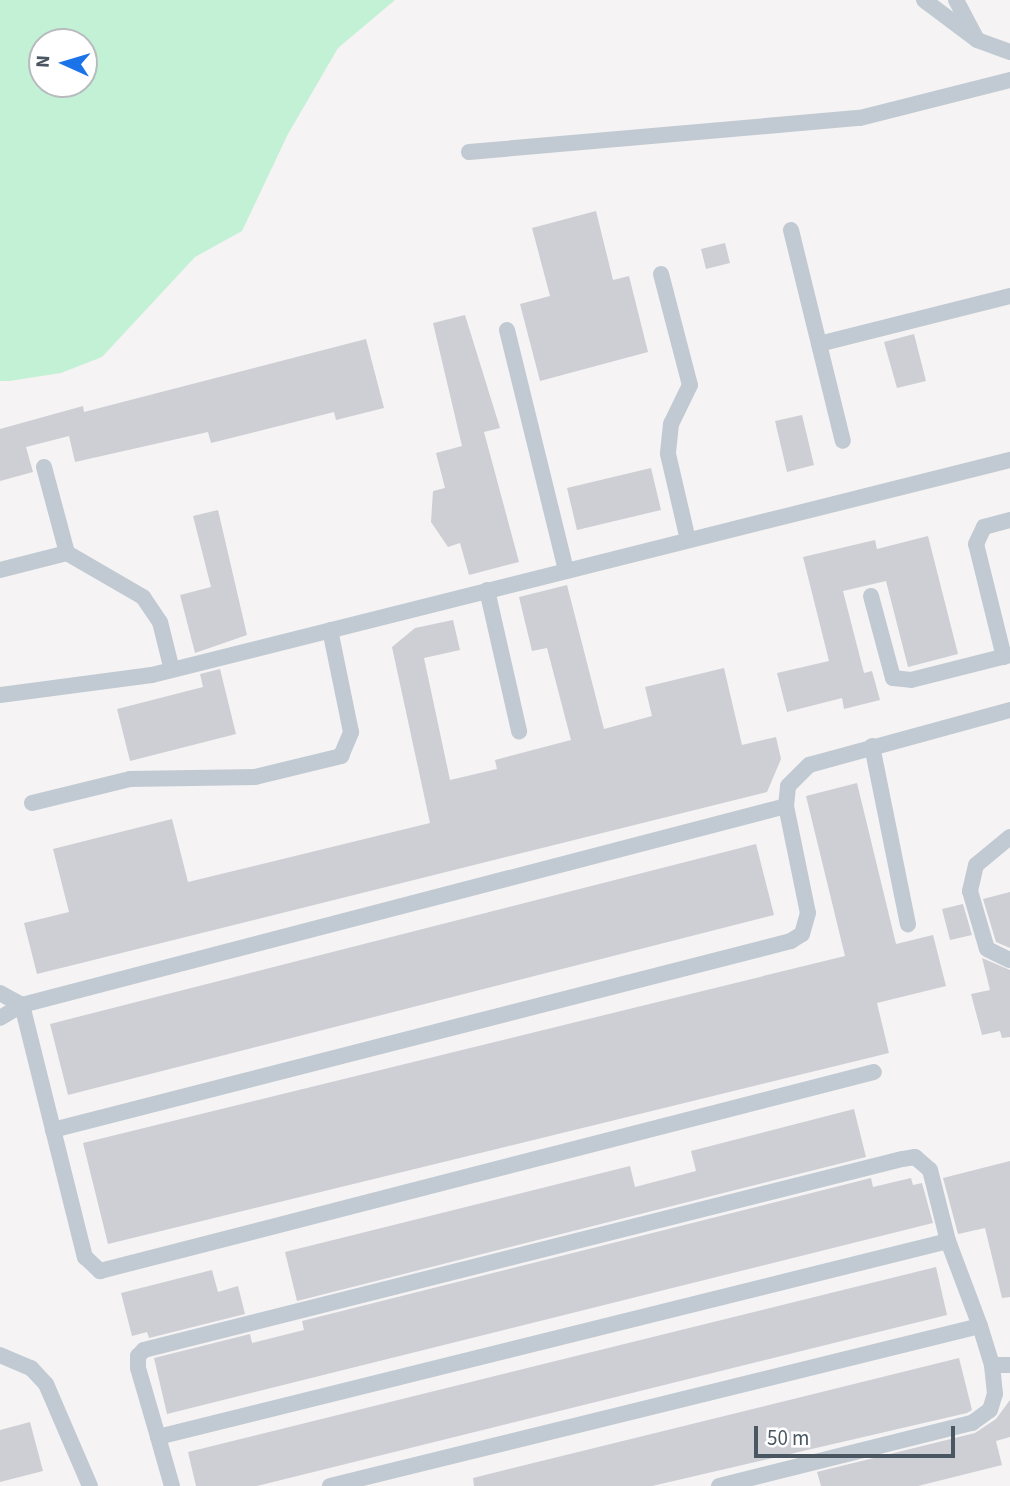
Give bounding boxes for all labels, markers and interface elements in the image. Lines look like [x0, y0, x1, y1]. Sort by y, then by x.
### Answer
north arrow [28, 28, 98, 98]
text: N [30, 54, 57, 69]
scale bar [758, 1412, 959, 1456]
text: 50 m [767, 1423, 809, 1453]

